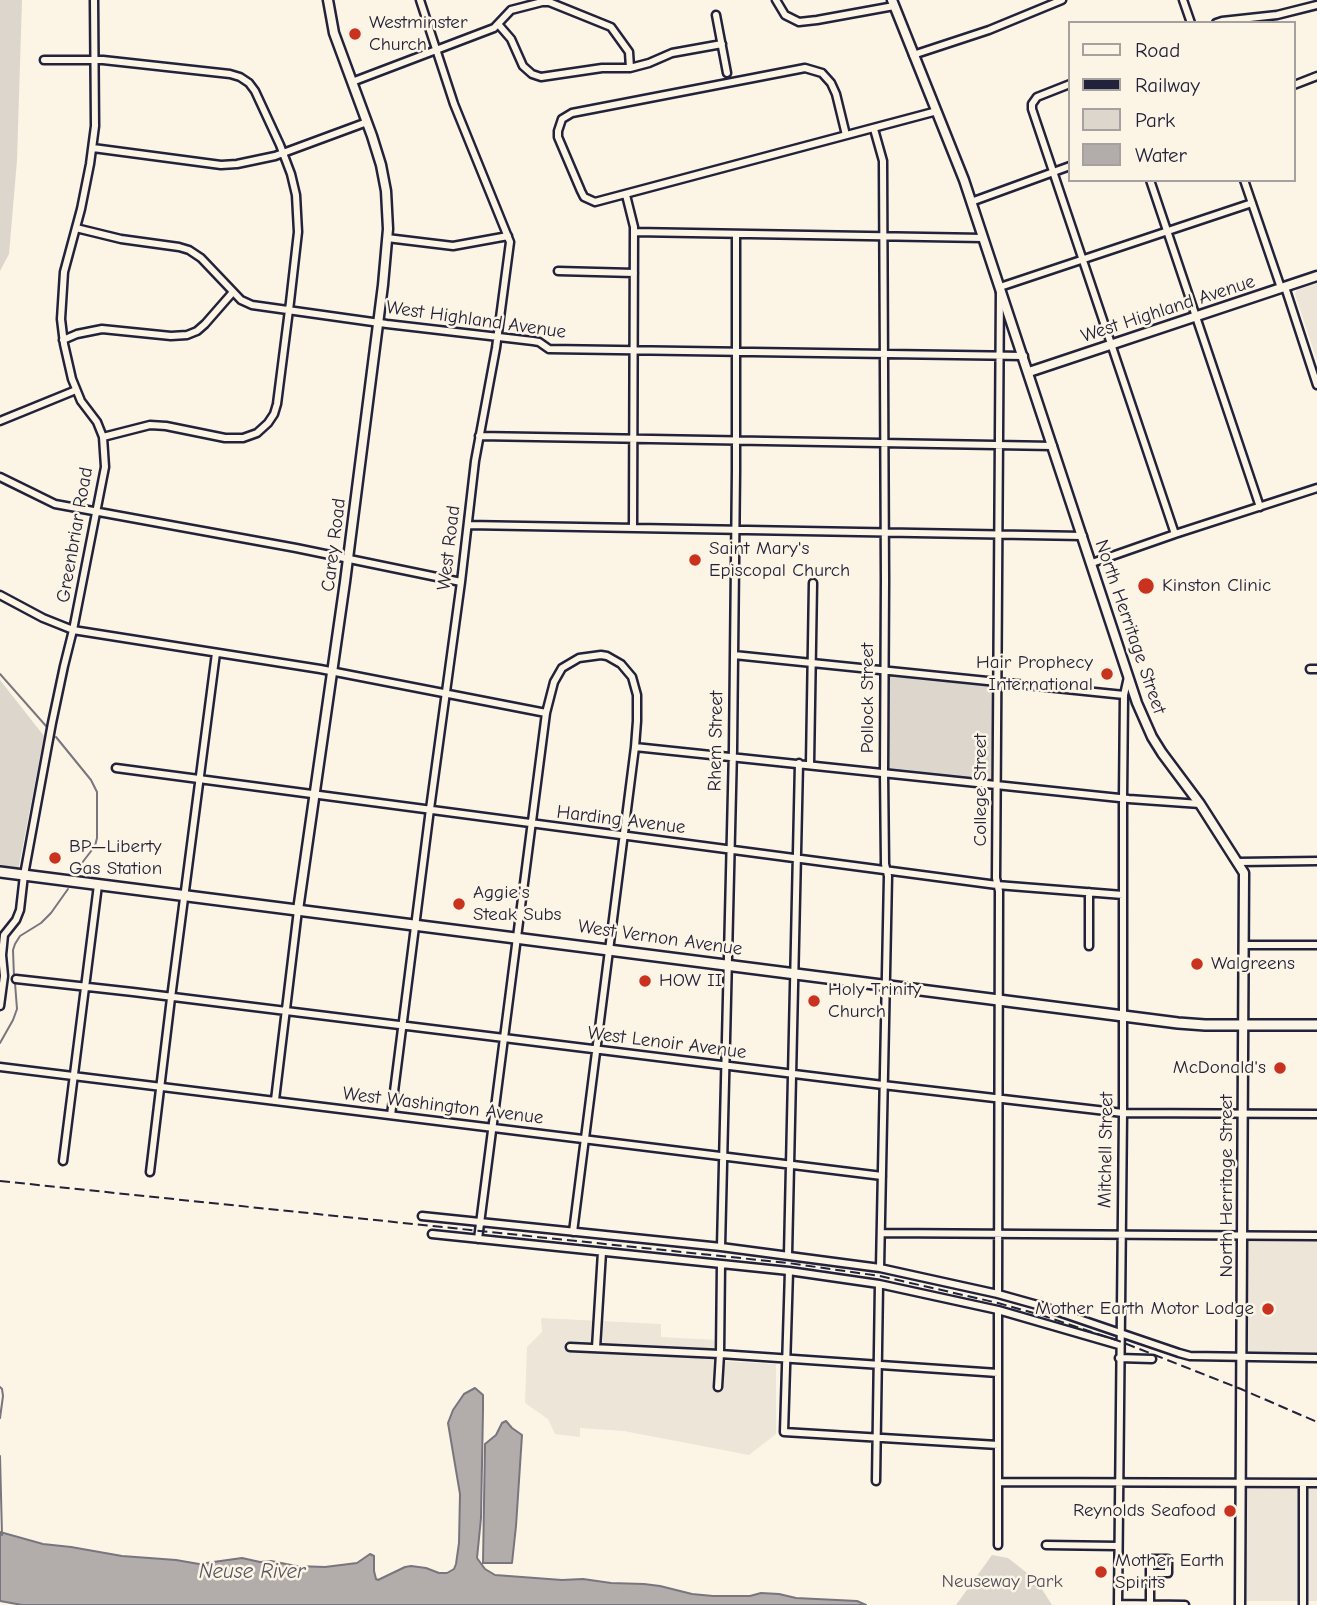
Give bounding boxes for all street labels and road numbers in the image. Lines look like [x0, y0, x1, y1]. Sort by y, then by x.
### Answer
street label: West Highland Avenue [1078, 270, 1258, 348]
street label: West Highland Avenue [385, 296, 567, 344]
street label: Greenbriar Road [52, 466, 98, 604]
street label: Carey Road [317, 497, 351, 593]
street label: West Road [432, 504, 466, 592]
street label: North Herritage Street [1089, 537, 1171, 717]
street label: Pollock Street [857, 643, 879, 753]
street label: Rhem Street [704, 690, 728, 792]
street label: College Street [970, 733, 992, 847]
street label: Harding Avenue [555, 801, 687, 839]
street label: West Vernon Avenue [576, 915, 744, 961]
street label: West Lenoir Avenue [586, 1022, 748, 1064]
street label: West Washington Avenue [341, 1082, 545, 1130]
street label: Mitchell Street [1094, 1092, 1118, 1208]
street label: North Herritage Street [1216, 1095, 1238, 1277]

